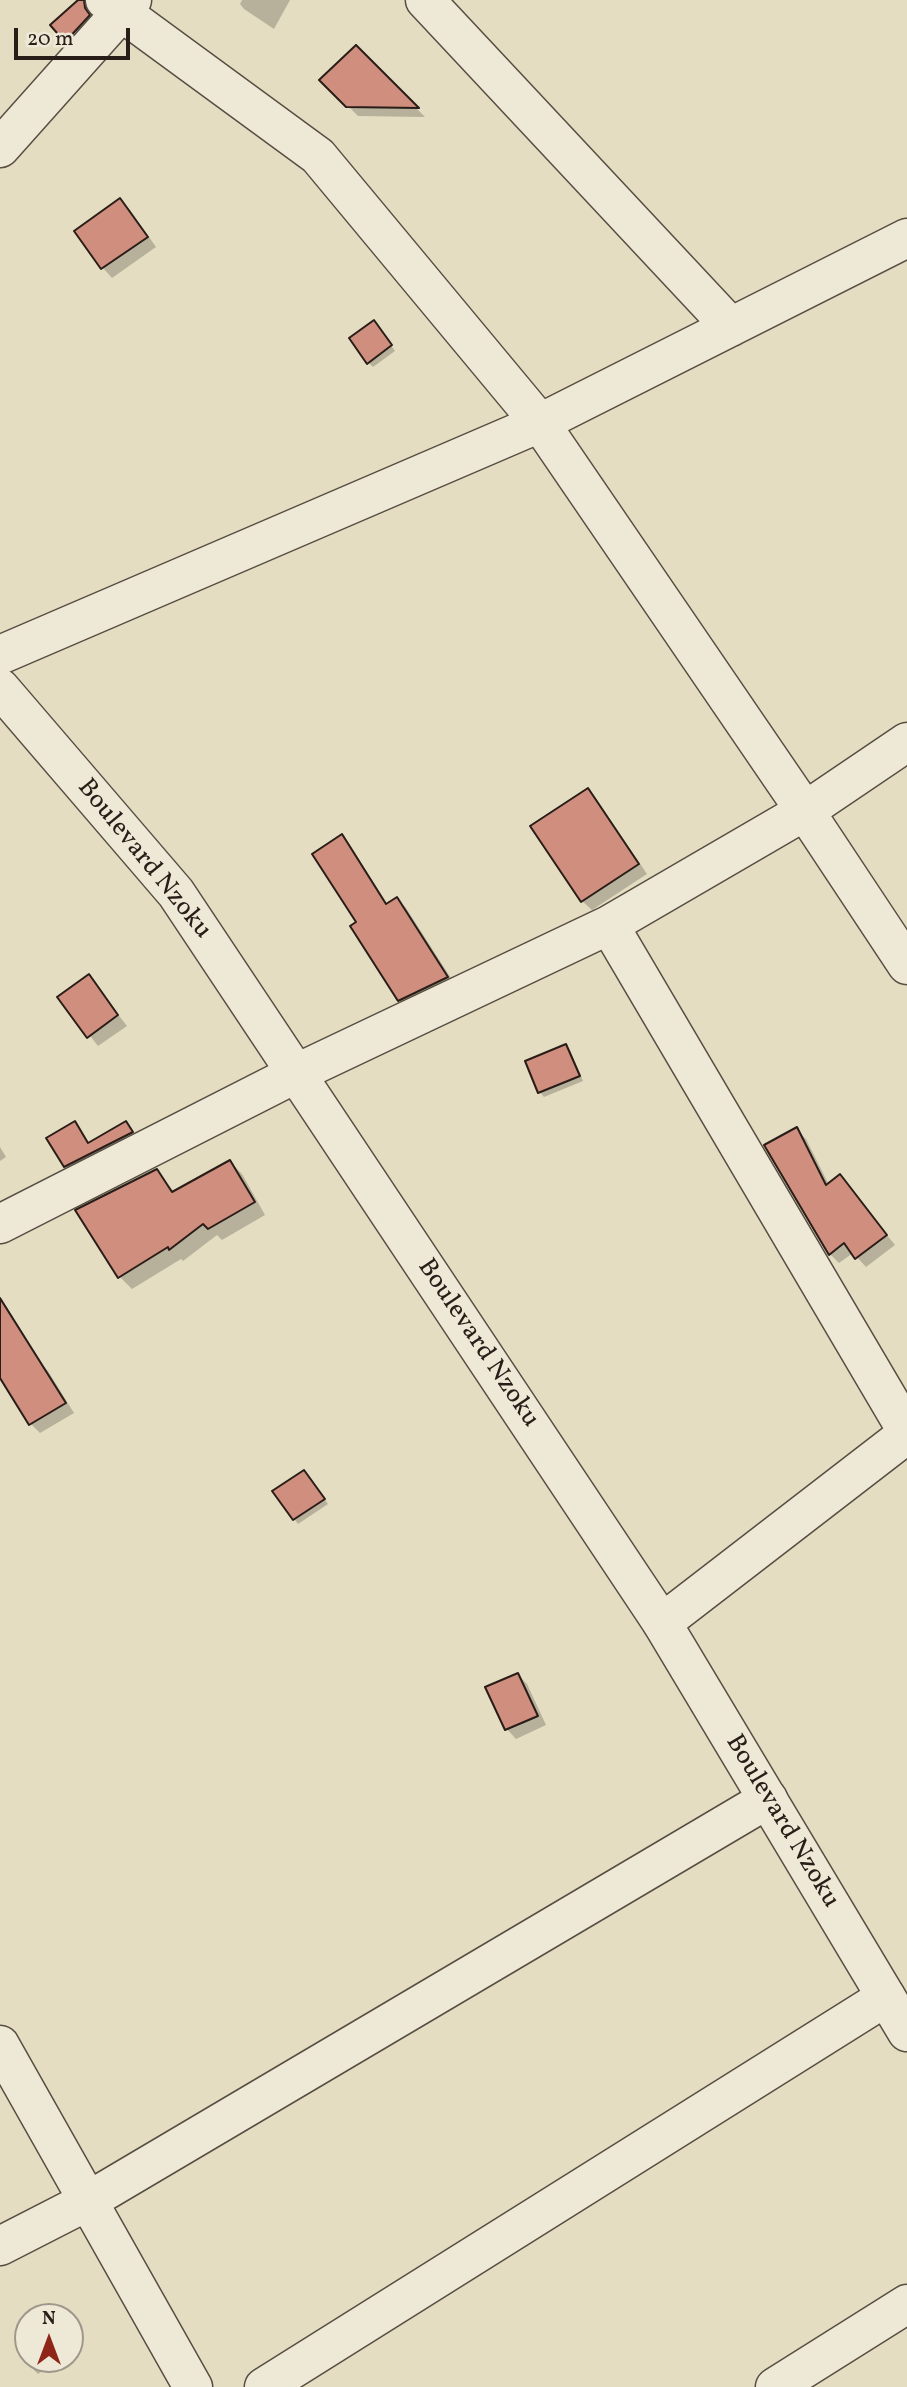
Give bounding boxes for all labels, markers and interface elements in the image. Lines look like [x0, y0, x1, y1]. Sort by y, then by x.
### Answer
scale bar [18, 14, 133, 58]
text: 20 m [27, 25, 73, 54]
street label: Boulevard Nzoku [69, 774, 217, 946]
street label: Boulevard Nzoku [409, 1254, 545, 1434]
street label: Boulevard Nzoku [717, 1730, 845, 1914]
north arrow [14, 2303, 84, 2373]
text: N [42, 2306, 56, 2332]

